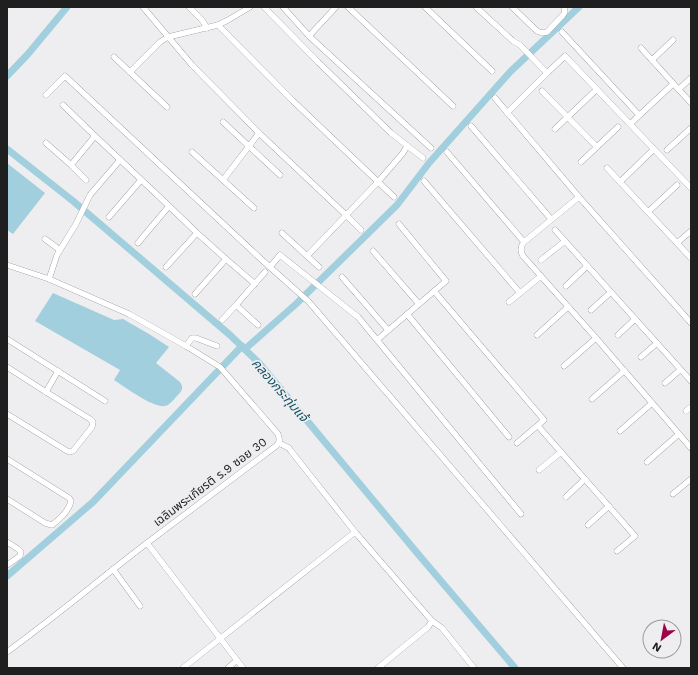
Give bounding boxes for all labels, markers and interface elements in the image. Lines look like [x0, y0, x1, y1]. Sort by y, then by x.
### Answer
water label: คลองกระทุ่มแจ้ [248, 356, 313, 427]
street label: เฉลิมพระเกียรติ ร.9 ซอย 30 [151, 435, 269, 529]
north arrow [642, 619, 682, 659]
text: N [650, 639, 664, 655]

